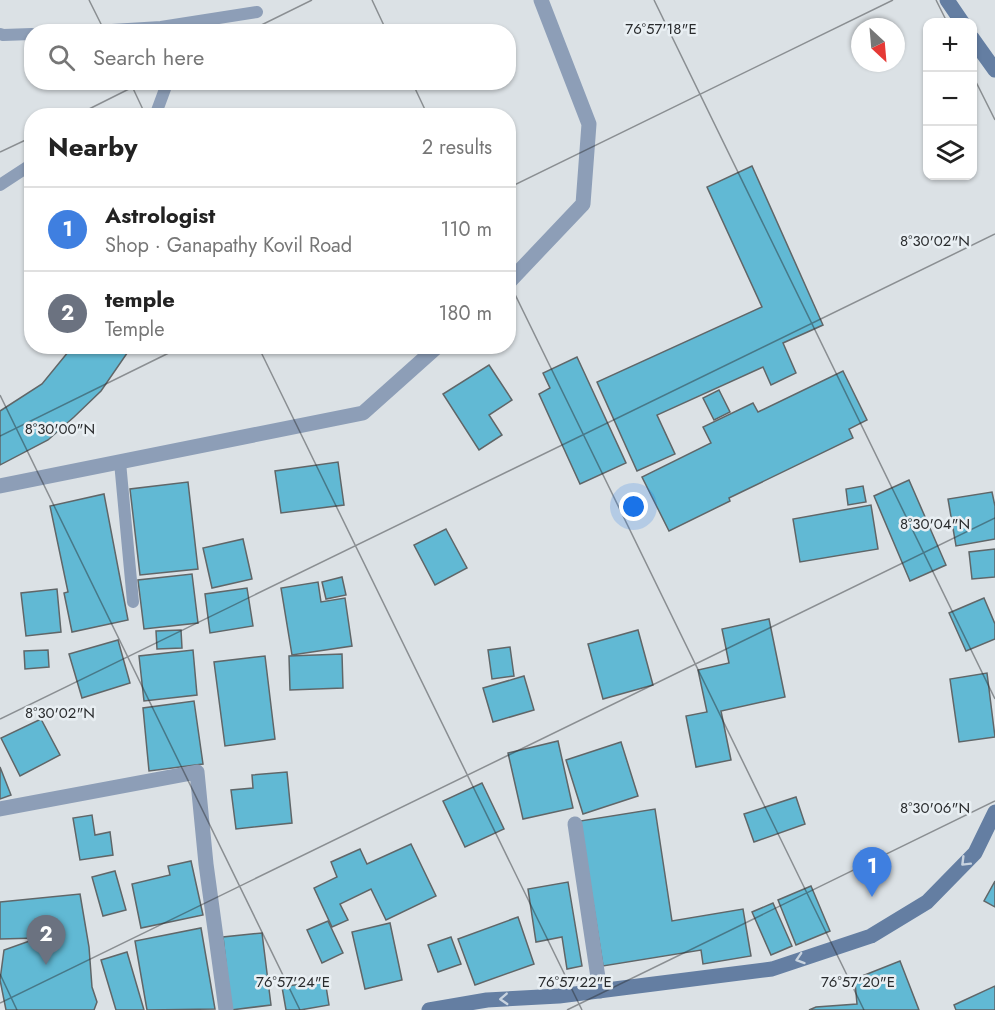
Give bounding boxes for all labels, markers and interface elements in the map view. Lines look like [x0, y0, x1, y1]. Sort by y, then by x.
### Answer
text: 76°57'18"E [625, 18, 697, 40]
north arrow [851, 18, 905, 72]
map controls [923, 18, 977, 180]
button: + [923, 18, 977, 72]
search box [24, 24, 516, 90]
icon: search [45, 41, 78, 74]
text: Search here [93, 41, 204, 73]
button: − [923, 72, 977, 126]
button: layers [923, 126, 977, 180]
text: Nearby [48, 128, 137, 166]
text: 2 results [422, 133, 492, 162]
text: Astrologist [105, 199, 215, 231]
text: 1 [62, 215, 73, 244]
text: 110 m [440, 215, 492, 244]
text: 8°30'02"N [900, 230, 970, 252]
text: Shop · Ganapathy Kovil Road [105, 231, 352, 260]
text: temple [105, 283, 175, 315]
text: 2 [61, 299, 74, 328]
text: 180 m [438, 299, 492, 328]
text: Temple [105, 315, 165, 344]
text: 8°30'00"N [25, 418, 95, 440]
your location [619, 492, 648, 521]
text: 8°30'04"N [900, 513, 970, 535]
text: 8°30'02"N [25, 702, 95, 724]
text: 8°30'06"N [900, 797, 970, 819]
pin: 1 [852, 848, 892, 897]
one-way arrow [962, 855, 973, 866]
pin: 2 [26, 916, 66, 965]
one-way arrow [795, 952, 806, 965]
text: 76°57'24"E [256, 971, 330, 993]
text: 76°57'22"E [538, 971, 612, 993]
text: 76°57'20"E [821, 971, 895, 993]
one-way arrow [499, 992, 508, 1005]

